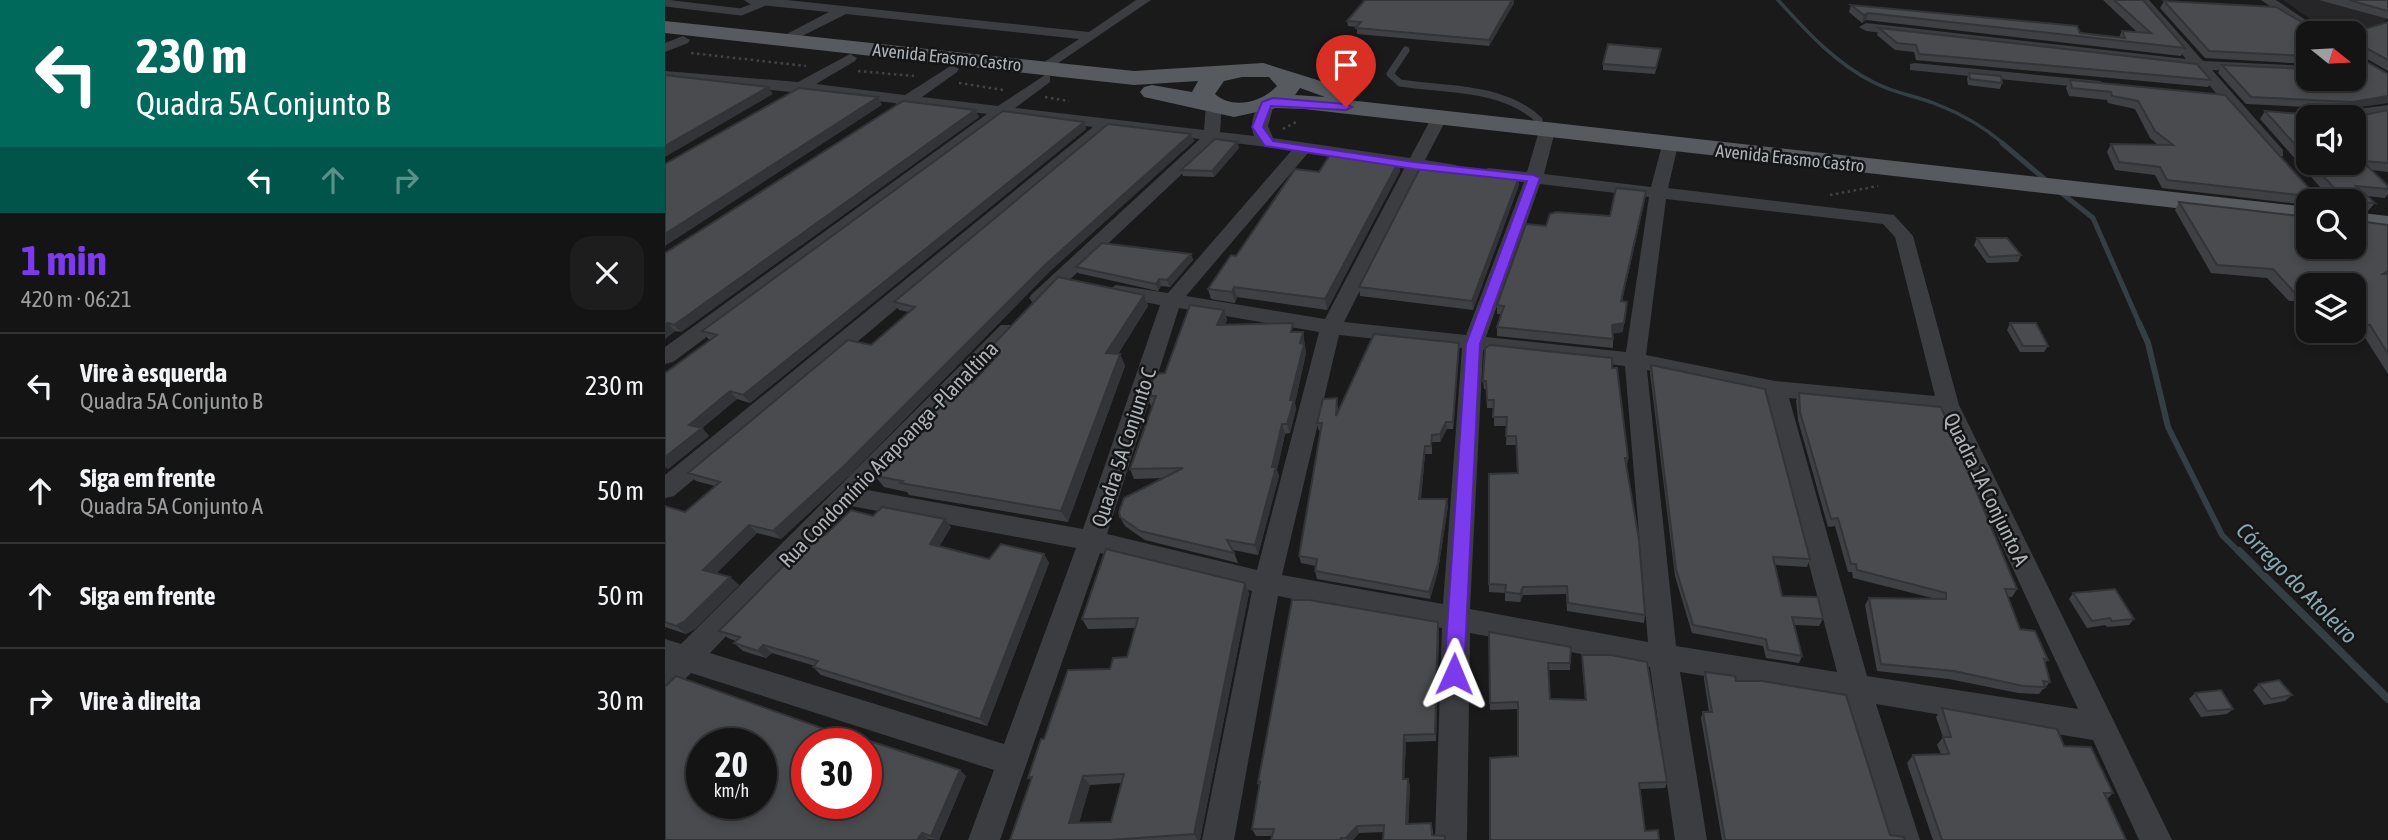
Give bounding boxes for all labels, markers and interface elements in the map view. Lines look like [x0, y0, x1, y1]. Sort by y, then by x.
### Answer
north arrow [2296, 21, 2366, 91]
map controls [2296, 21, 2366, 343]
text: 230 m [136, 27, 247, 83]
icon: left [21, 28, 112, 119]
pin [1316, 35, 1376, 107]
street label: Avenida Erasmo Castro [872, 39, 1022, 75]
icon: arrive [1327, 46, 1365, 84]
text: Quadra 5A Conjunto B [136, 85, 390, 122]
button: sound [2296, 105, 2366, 175]
street label: Avenida Erasmo Castro [1715, 140, 1865, 176]
icon: left [241, 161, 279, 199]
icon: ahead [314, 161, 352, 199]
icon: right [387, 161, 425, 199]
button: search [2296, 189, 2366, 259]
text: 1 min [21, 236, 107, 284]
button: close [570, 236, 644, 310]
button: layers [2296, 273, 2366, 343]
text: 420 m · 06:21 [21, 286, 132, 312]
street label: Rua Condomínio Arapoanga -Planaltina [774, 336, 1002, 572]
text: Vire à esquerda [80, 358, 227, 388]
street label: Quadra 5A Conjunto C [1086, 364, 1160, 530]
icon: left [21, 367, 59, 405]
text: 230 m [585, 371, 644, 401]
text: Quadra 5A Conjunto B [80, 388, 263, 414]
street label: Quadra 1A Conjunto A [1940, 409, 2035, 570]
text: Siga em frente [80, 463, 216, 493]
icon: ahead [21, 472, 59, 510]
text: 50 m [597, 476, 644, 506]
text: Quadra 5A Conjunto A [80, 493, 263, 519]
water label: Córrego do Atoleiro [2231, 517, 2363, 649]
icon: ahead [21, 577, 59, 615]
text: Siga em frente [80, 581, 216, 611]
text: 50 m [597, 581, 644, 611]
position arrow [1417, 637, 1491, 711]
icon: right [21, 682, 59, 720]
text: Vire à direita [80, 686, 201, 716]
text: 30 m [597, 686, 644, 716]
speed limit sign: 30 [791, 728, 882, 819]
text: 20 [715, 744, 748, 784]
text: km/h [714, 780, 749, 801]

